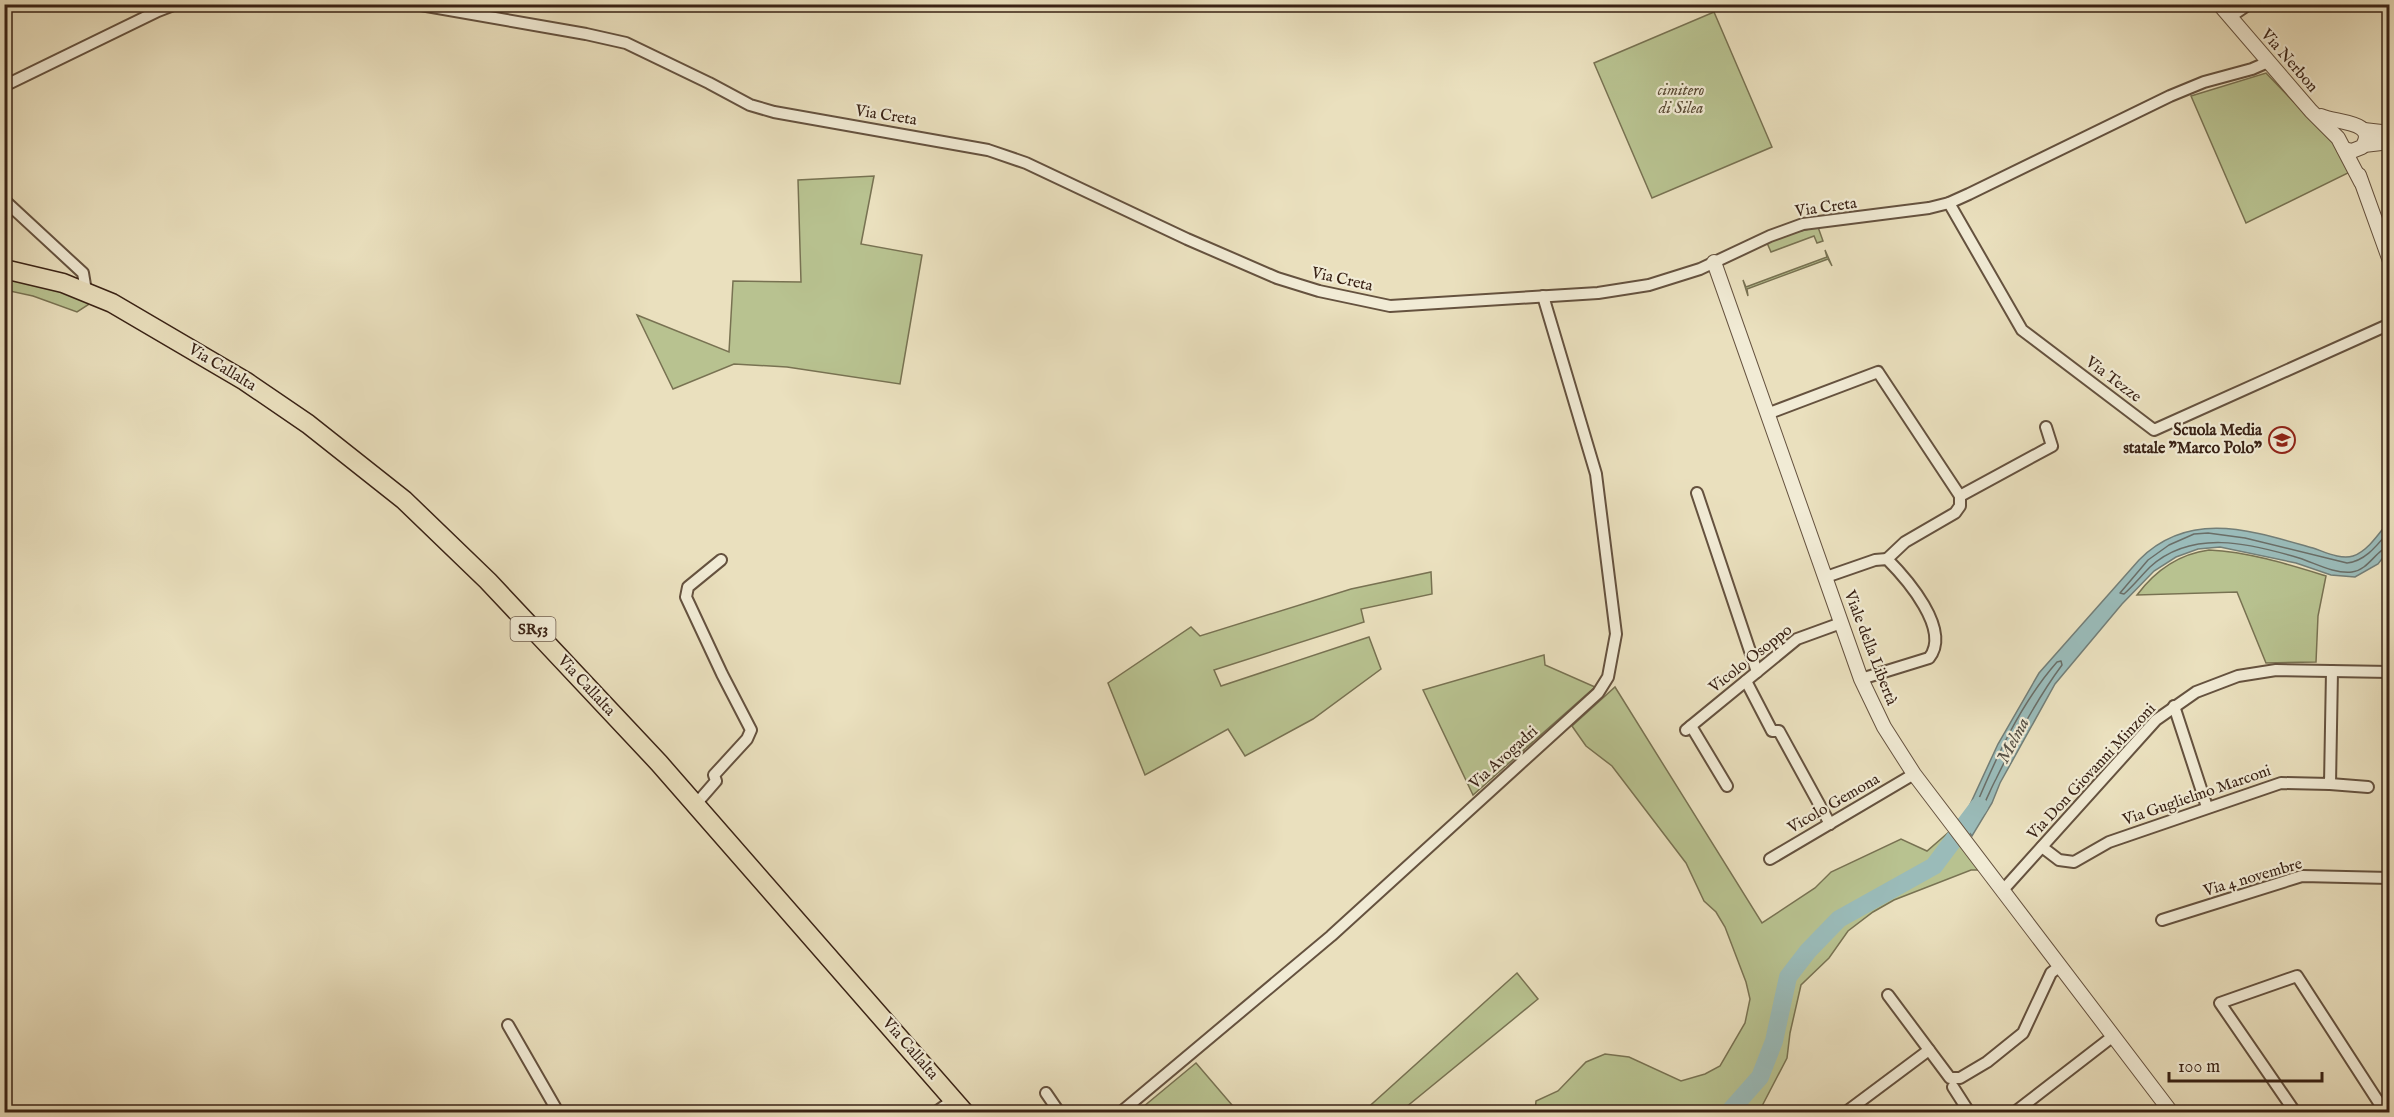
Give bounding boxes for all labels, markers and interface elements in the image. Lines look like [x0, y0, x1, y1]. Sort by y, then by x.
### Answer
street label: Via Nerbon [2255, 24, 2322, 97]
park label: cimitero di Silea [1658, 81, 1705, 119]
street label: Via Creta [853, 101, 918, 131]
street label: Via Creta [1793, 194, 1858, 222]
street label: Via Creta [1308, 263, 1375, 297]
street label: Via Callalta [183, 339, 260, 396]
street label: Via Tezze [2080, 352, 2145, 408]
place label: Scuola Media statale "Marco Polo" [2123, 421, 2263, 459]
school or university icon: Scuola Media statale "Marco Polo" [2267, 425, 2297, 455]
street label: Viale della Libertà [1839, 587, 1901, 708]
road number: SR53 [510, 617, 556, 641]
street label: Vicolo Osoppo [1705, 620, 1797, 698]
street label: Via Callalta [552, 651, 619, 721]
street label: Via Don Giovanni Minzoni [2023, 700, 2160, 845]
water label: Melma [1992, 714, 2036, 768]
street label: Via Avogadri [1465, 722, 1542, 795]
street label: Via Guglielmo Marconi [2119, 761, 2274, 831]
street label: Vicolo Gemona [1784, 770, 1884, 839]
street label: Via 4 novembre [2200, 854, 2305, 902]
street label: Via Callalta [877, 1013, 943, 1084]
scale bar [2169, 1045, 2322, 1083]
text: 100 m [2178, 1056, 2220, 1079]

